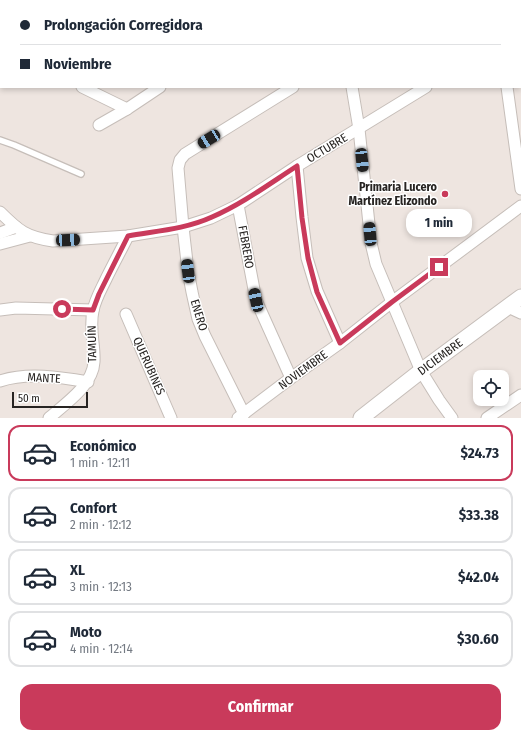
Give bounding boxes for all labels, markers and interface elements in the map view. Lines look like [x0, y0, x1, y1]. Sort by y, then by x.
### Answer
text: Prolongación Corregidora [44, 16, 203, 34]
text: Noviembre [44, 55, 112, 73]
car [196, 128, 222, 150]
street label: OCTUBRE [304, 130, 350, 166]
car [355, 147, 369, 173]
place label: Primaria Lucero Martínez Elizondo [348, 180, 438, 208]
marker: Primaria Lucero Martínez Elizondo [440, 189, 450, 199]
callout: 1 min [406, 209, 472, 237]
text: 1 min [425, 215, 453, 230]
car [363, 222, 377, 246]
street label: FEBRERO [235, 224, 257, 270]
car [56, 233, 80, 247]
car [181, 258, 195, 284]
route end [430, 258, 448, 276]
car [248, 287, 264, 313]
street label: ENERO [188, 297, 210, 333]
route start [53, 300, 71, 318]
street label: TAMUÍN [84, 325, 99, 363]
street label: QUERUBINES [130, 335, 168, 397]
street label: DICIEMBRE [415, 335, 466, 378]
street label: NOVIEMBRE [276, 347, 330, 392]
street label: MANTE [27, 370, 61, 386]
map controls [473, 370, 509, 406]
button: locate [473, 370, 509, 406]
scale bar [12, 390, 88, 409]
text: 50 m [18, 392, 40, 405]
icon: car [22, 435, 58, 471]
text: Económico [70, 437, 137, 455]
text: $24.73 [460, 444, 499, 462]
text: 1 min · 12:11 [70, 455, 130, 470]
icon: car [22, 497, 58, 533]
text: Confort [70, 499, 117, 517]
text: $33.38 [459, 506, 499, 524]
text: 2 min · 12:12 [70, 517, 132, 532]
icon: car [22, 559, 58, 595]
text: XL [70, 561, 85, 579]
text: $42.04 [458, 568, 499, 586]
text: 3 min · 12:13 [70, 579, 132, 594]
icon: car [22, 621, 58, 657]
text: Moto [70, 623, 102, 641]
text: $30.60 [457, 630, 499, 648]
text: 4 min · 12:14 [70, 641, 133, 656]
button: Confirmar [20, 684, 501, 730]

